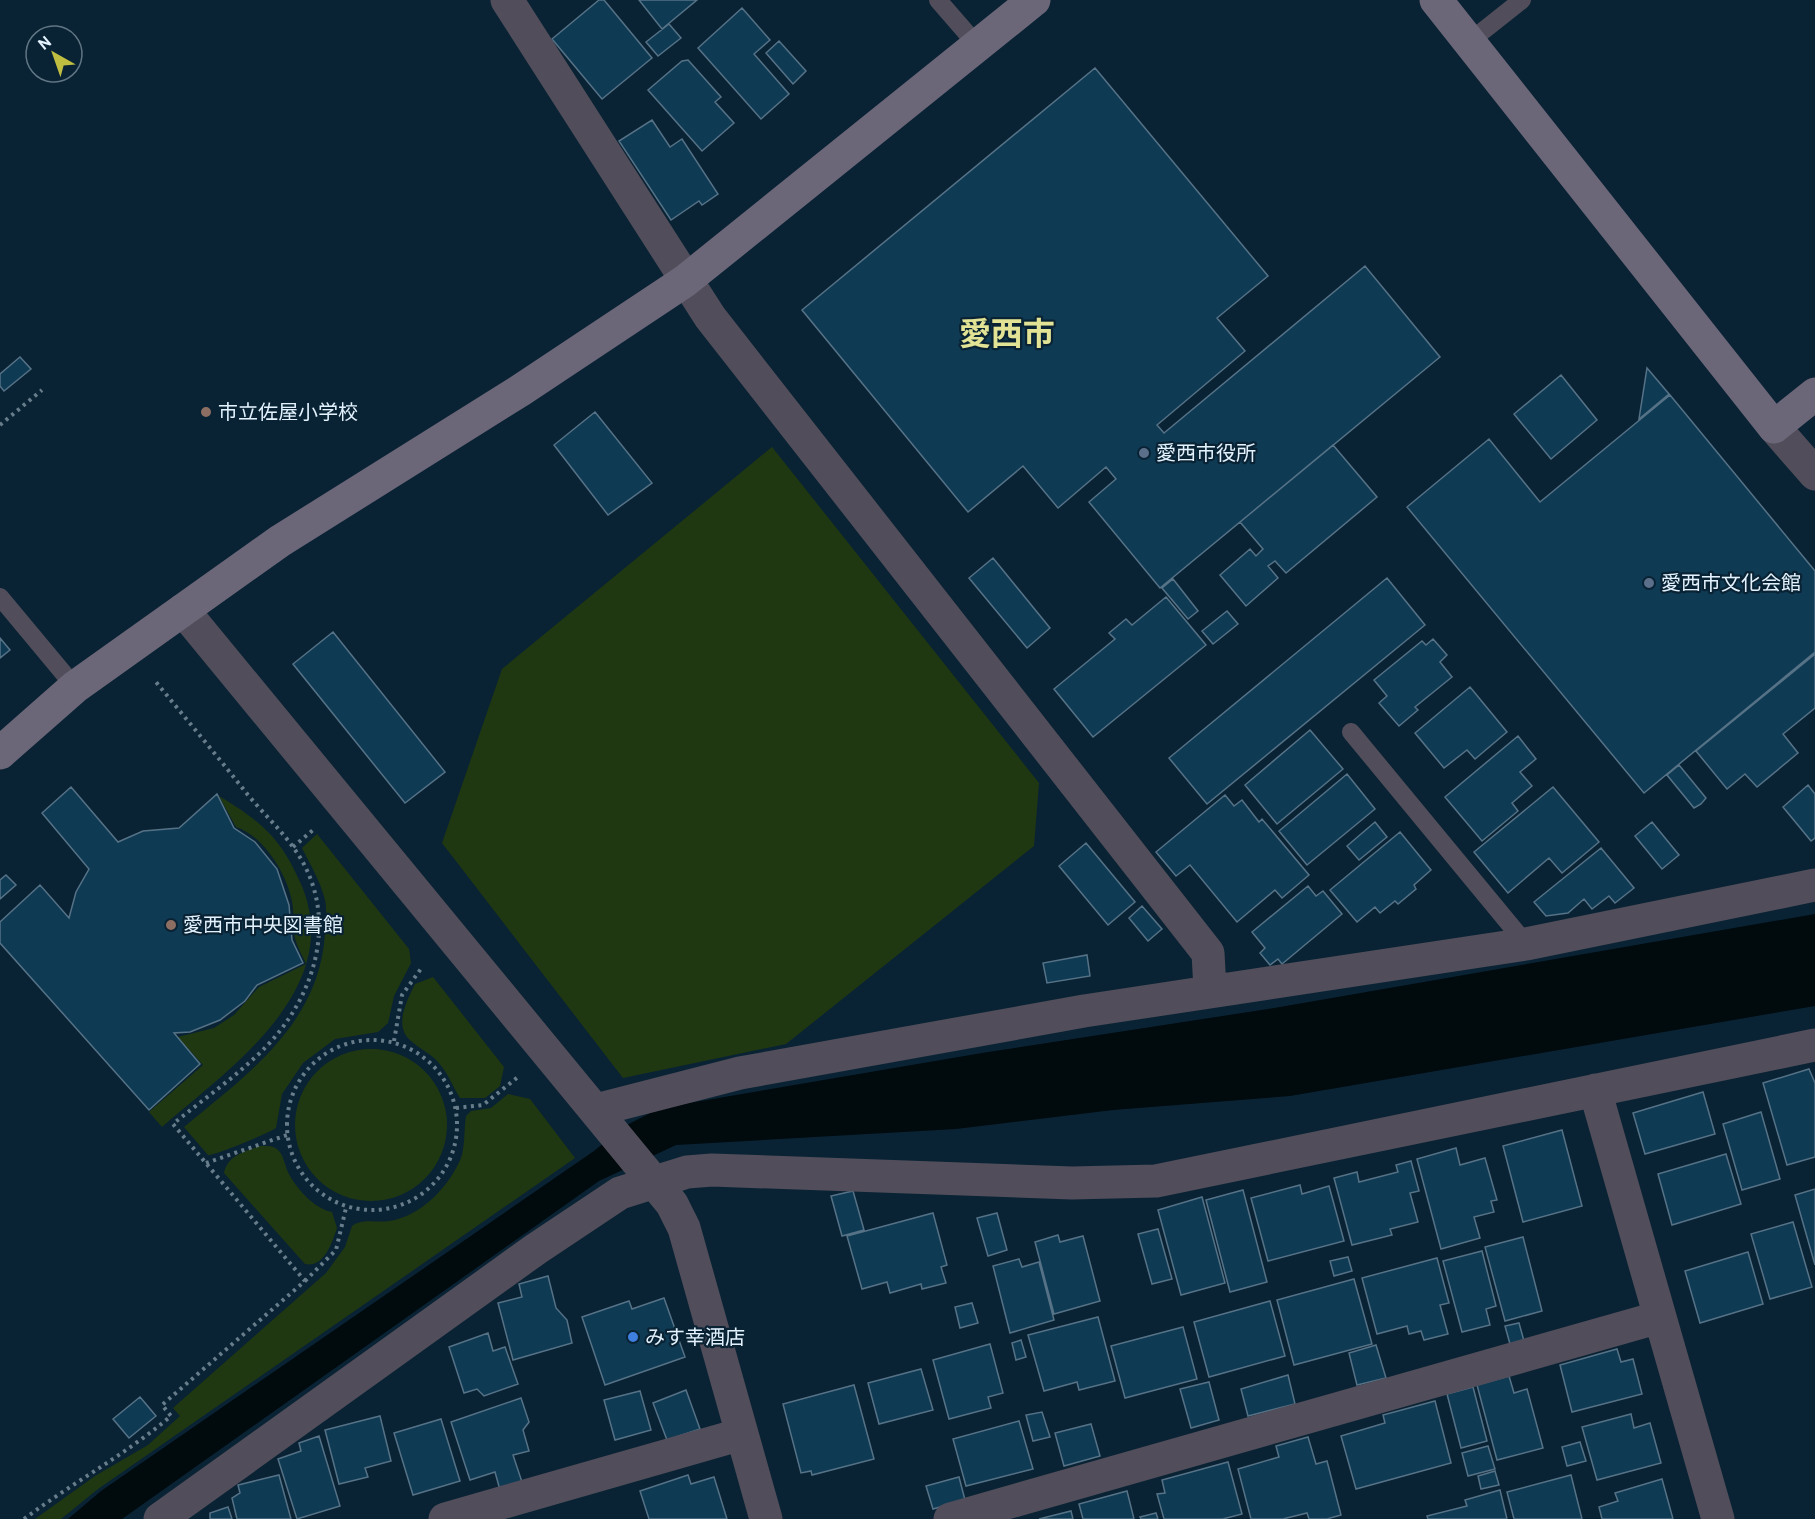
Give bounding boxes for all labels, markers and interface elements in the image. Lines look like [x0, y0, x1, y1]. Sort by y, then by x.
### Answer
north arrow [24, 24, 84, 84]
text: N [35, 33, 56, 55]
district label: 愛西市 [959, 317, 1055, 357]
place label: 市立佐屋小学校 [218, 401, 358, 427]
marker: 市立佐屋小学校 [199, 405, 213, 419]
place label: 愛西市役所 [1156, 442, 1256, 468]
marker: 愛西市役所 [1137, 446, 1151, 460]
place label: 愛西市文化会館 [1661, 572, 1801, 598]
marker: 愛西市文化会館 [1642, 576, 1656, 590]
place label: 愛西市中央図書館 [183, 914, 343, 940]
marker: 愛西市中央図書館 [164, 918, 178, 932]
place label: みす幸酒店 [645, 1326, 745, 1352]
marker: みす幸酒店 [626, 1330, 640, 1344]

